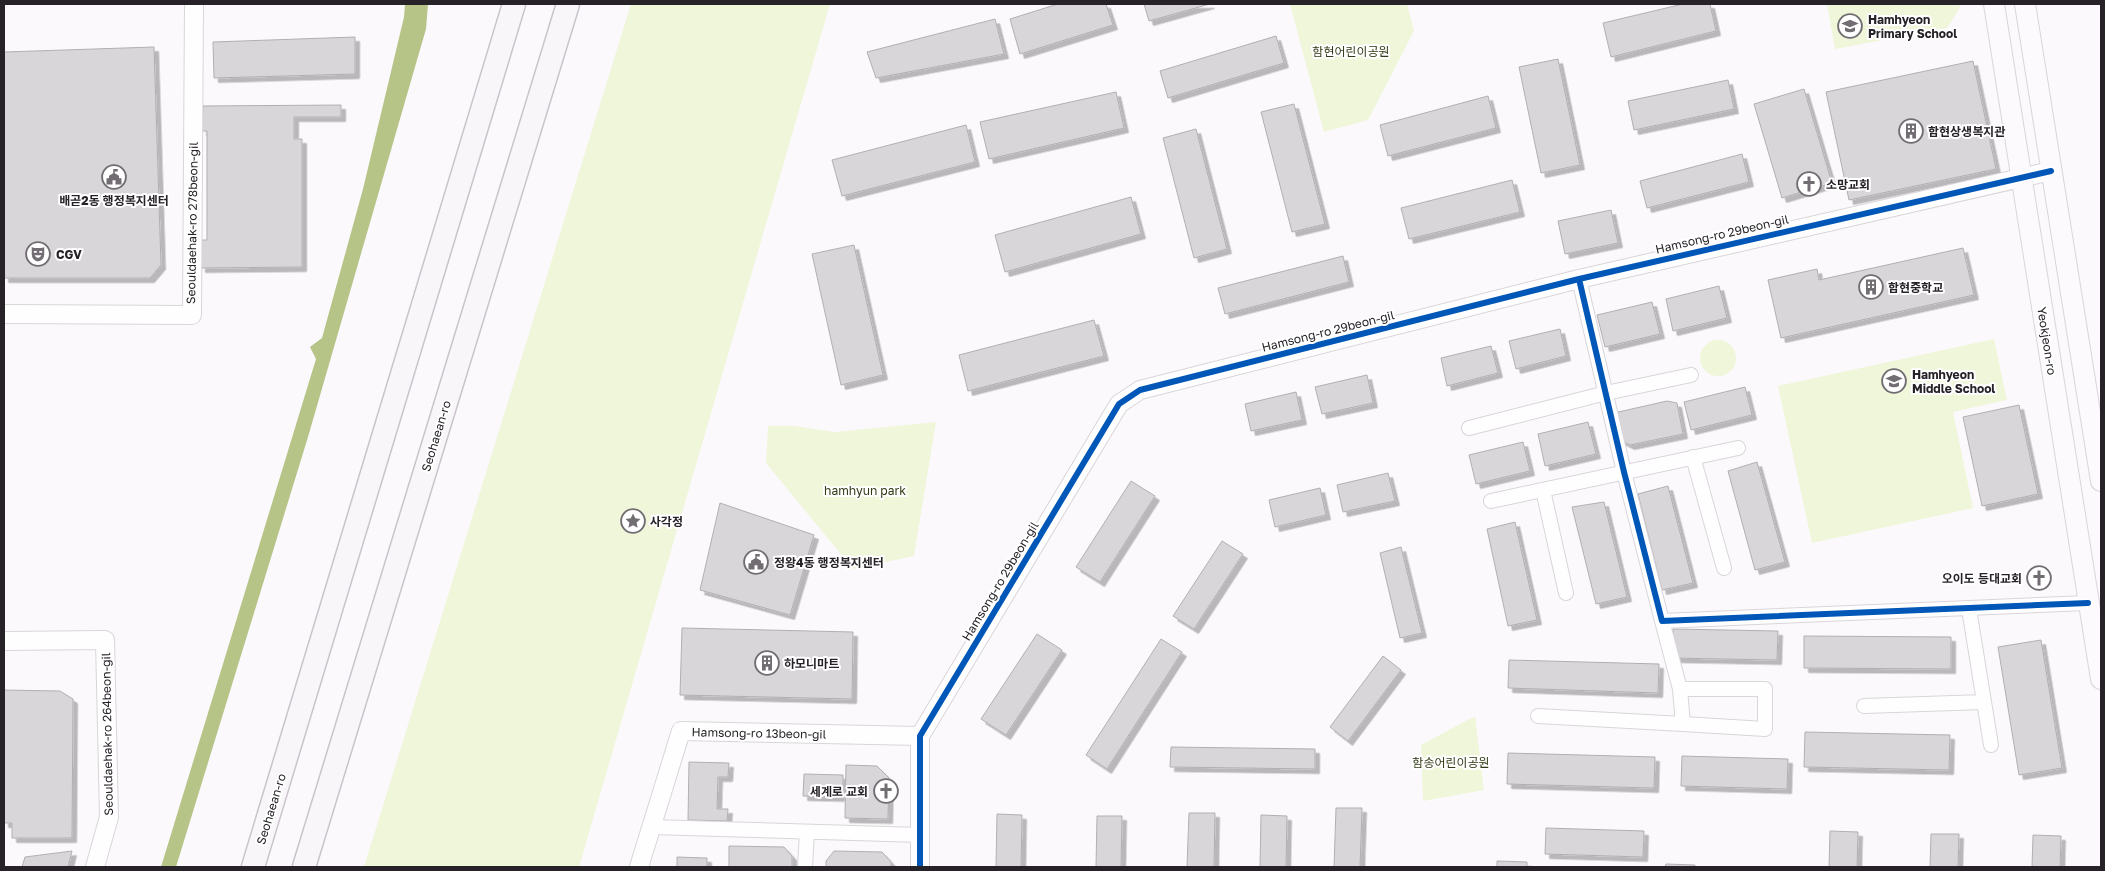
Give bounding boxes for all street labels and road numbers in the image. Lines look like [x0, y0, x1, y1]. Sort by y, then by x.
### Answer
street label: Seouldaehak-ro 278beon-gil [183, 142, 201, 304]
street label: Hamsong-ro 29beon-gil [1654, 211, 1790, 257]
street label: Yeokjeon-ro [2034, 306, 2060, 376]
street label: Hamsong-ro 29beon-gil [1260, 307, 1396, 355]
street label: Seohaean-ro [418, 399, 454, 473]
street label: Hamsong-ro 29beon-gil [958, 519, 1042, 643]
street label: Seouldaehak-ro 264beon-gil [98, 652, 116, 816]
street label: Hamsong-ro 13beon-gil [691, 724, 827, 742]
street label: Seohaean-ro [253, 772, 289, 846]

